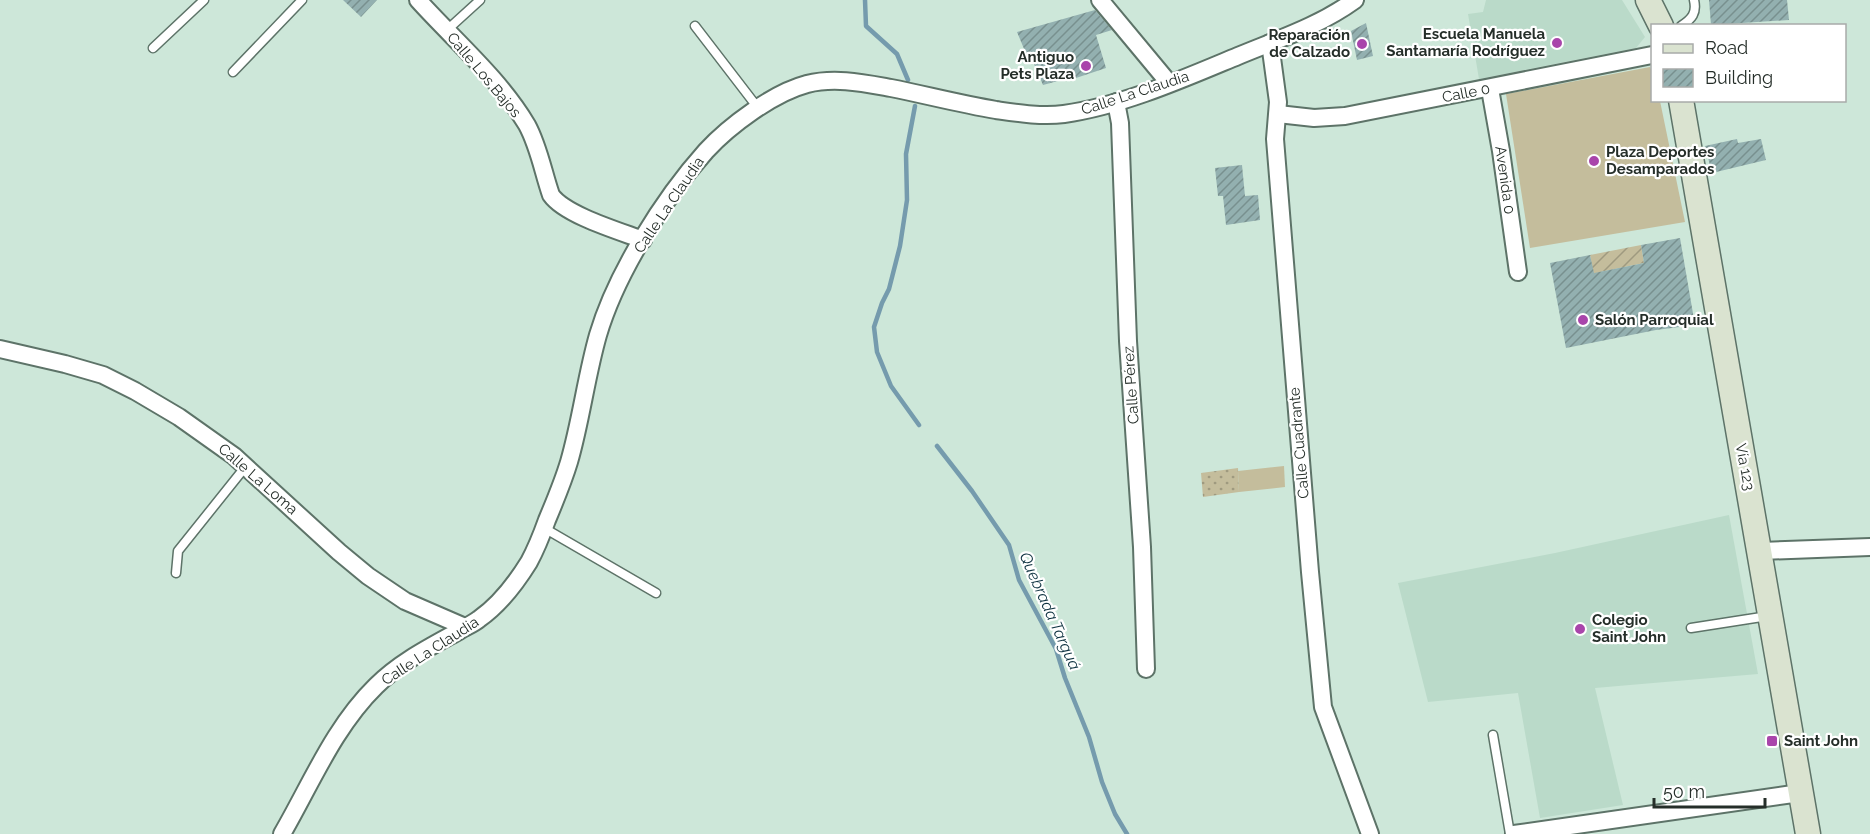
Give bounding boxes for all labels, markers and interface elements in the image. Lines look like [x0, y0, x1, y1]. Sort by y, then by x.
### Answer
legend [1651, 24, 1846, 102]
place label: Escuela Manuela Santamaría Rodríguez [1386, 25, 1545, 60]
place label: Reparación de Calzado [1268, 26, 1350, 61]
street label: Calle Los Bajos [443, 29, 525, 121]
marker: Escuela Manuela Santamaría Rodríguez [1550, 36, 1564, 50]
marker: Reparación de Calzado [1355, 37, 1369, 51]
text: Road [1705, 37, 1748, 58]
place label: Antiguo Pets Plaza [1000, 48, 1074, 83]
marker: Antiguo Pets Plaza [1079, 59, 1093, 73]
street label: Calle La Claudia [1079, 67, 1191, 119]
text: Building [1705, 67, 1773, 88]
street label: Calle 0 [1441, 80, 1491, 106]
place label: Plaza Deportes Desamparados [1606, 143, 1715, 178]
street label: Avenida 0 [1491, 145, 1519, 215]
street label: Calle La Claudia [630, 153, 708, 257]
marker: Plaza Deportes Desamparados [1587, 154, 1601, 168]
place label: Salón Parroquial [1595, 311, 1714, 329]
marker: Salón Parroquial [1576, 313, 1590, 327]
street label: Calle Pérez [1119, 345, 1143, 425]
street label: Calle Cuadrante [1285, 386, 1313, 499]
street label: Calle La Loma [215, 440, 301, 518]
street label: Vía 123 [1732, 442, 1758, 492]
water label: Quebrada Targuá [1016, 549, 1085, 673]
place label: Colegio Saint John [1592, 611, 1666, 646]
street label: Calle La Claudia [378, 613, 482, 689]
marker: Colegio Saint John [1573, 622, 1587, 636]
place label: Saint John [1784, 732, 1858, 750]
marker: Saint John [1765, 734, 1779, 748]
scale bar [1654, 771, 1765, 809]
text: 50 m [1663, 781, 1705, 802]

